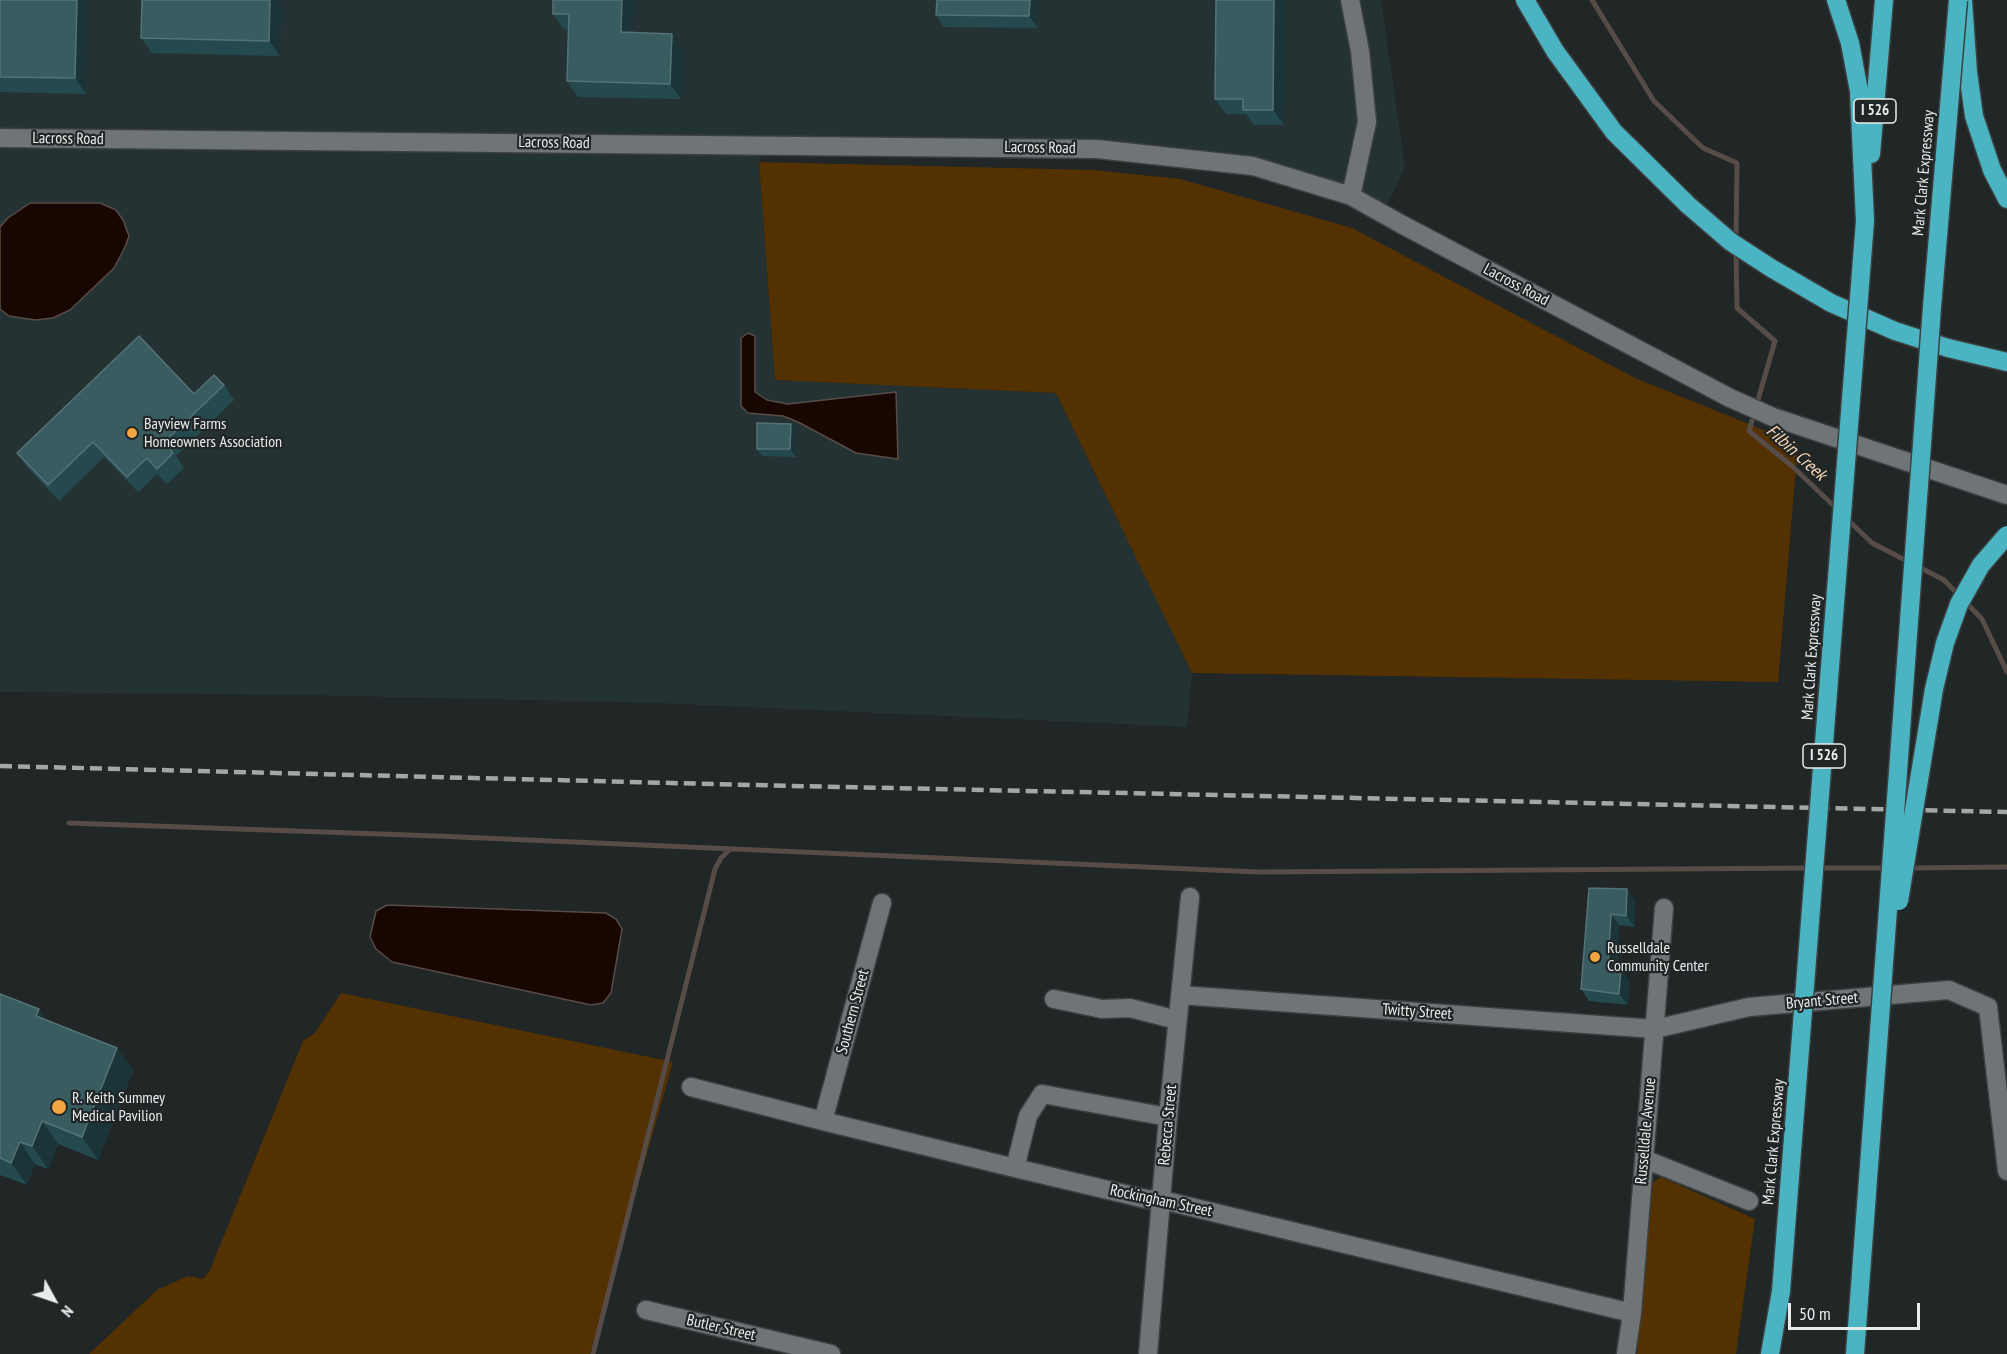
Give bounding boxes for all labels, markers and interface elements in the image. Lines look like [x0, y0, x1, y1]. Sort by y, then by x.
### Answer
road number: I 526 [1854, 99, 1896, 123]
street label: Mark Clark Expressway [1909, 109, 1939, 237]
street label: Lacross Road [32, 129, 104, 149]
street label: Lacross Road [518, 133, 590, 153]
street label: Lacross Road [1004, 138, 1076, 158]
street label: Lacross Road [1480, 260, 1552, 310]
place label: Bayview Farms Homeowners Association [144, 414, 282, 452]
water label: Filbin Creek [1761, 420, 1831, 486]
marker: Bayview Farms Homeowners Association [125, 426, 139, 440]
street label: Mark Clark Expressway [1798, 593, 1826, 721]
road number: I 526 [1803, 744, 1845, 768]
place label: Russelldale Community Center [1607, 938, 1709, 976]
marker: Russelldale Community Center [1588, 950, 1602, 964]
street label: Southern Street [833, 968, 873, 1056]
street label: Bryant Street [1785, 988, 1859, 1014]
street label: Twitty Street [1382, 1000, 1452, 1024]
street label: Russelldale Avenue [1632, 1077, 1660, 1185]
street label: Mark Clark Expressway [1759, 1078, 1789, 1206]
street label: Rebecca Street [1155, 1084, 1181, 1166]
place label: R. Keith Summey Medical Pavilion [72, 1088, 165, 1126]
marker: R. Keith Summey Medical Pavilion [50, 1098, 68, 1116]
street label: Rockingham Street [1108, 1181, 1214, 1221]
north arrow [24, 1270, 84, 1330]
scale bar [1791, 1291, 1923, 1329]
text: N [57, 1302, 78, 1321]
text: 50 m [1799, 1302, 1831, 1325]
street label: Butler Street [685, 1311, 757, 1345]

